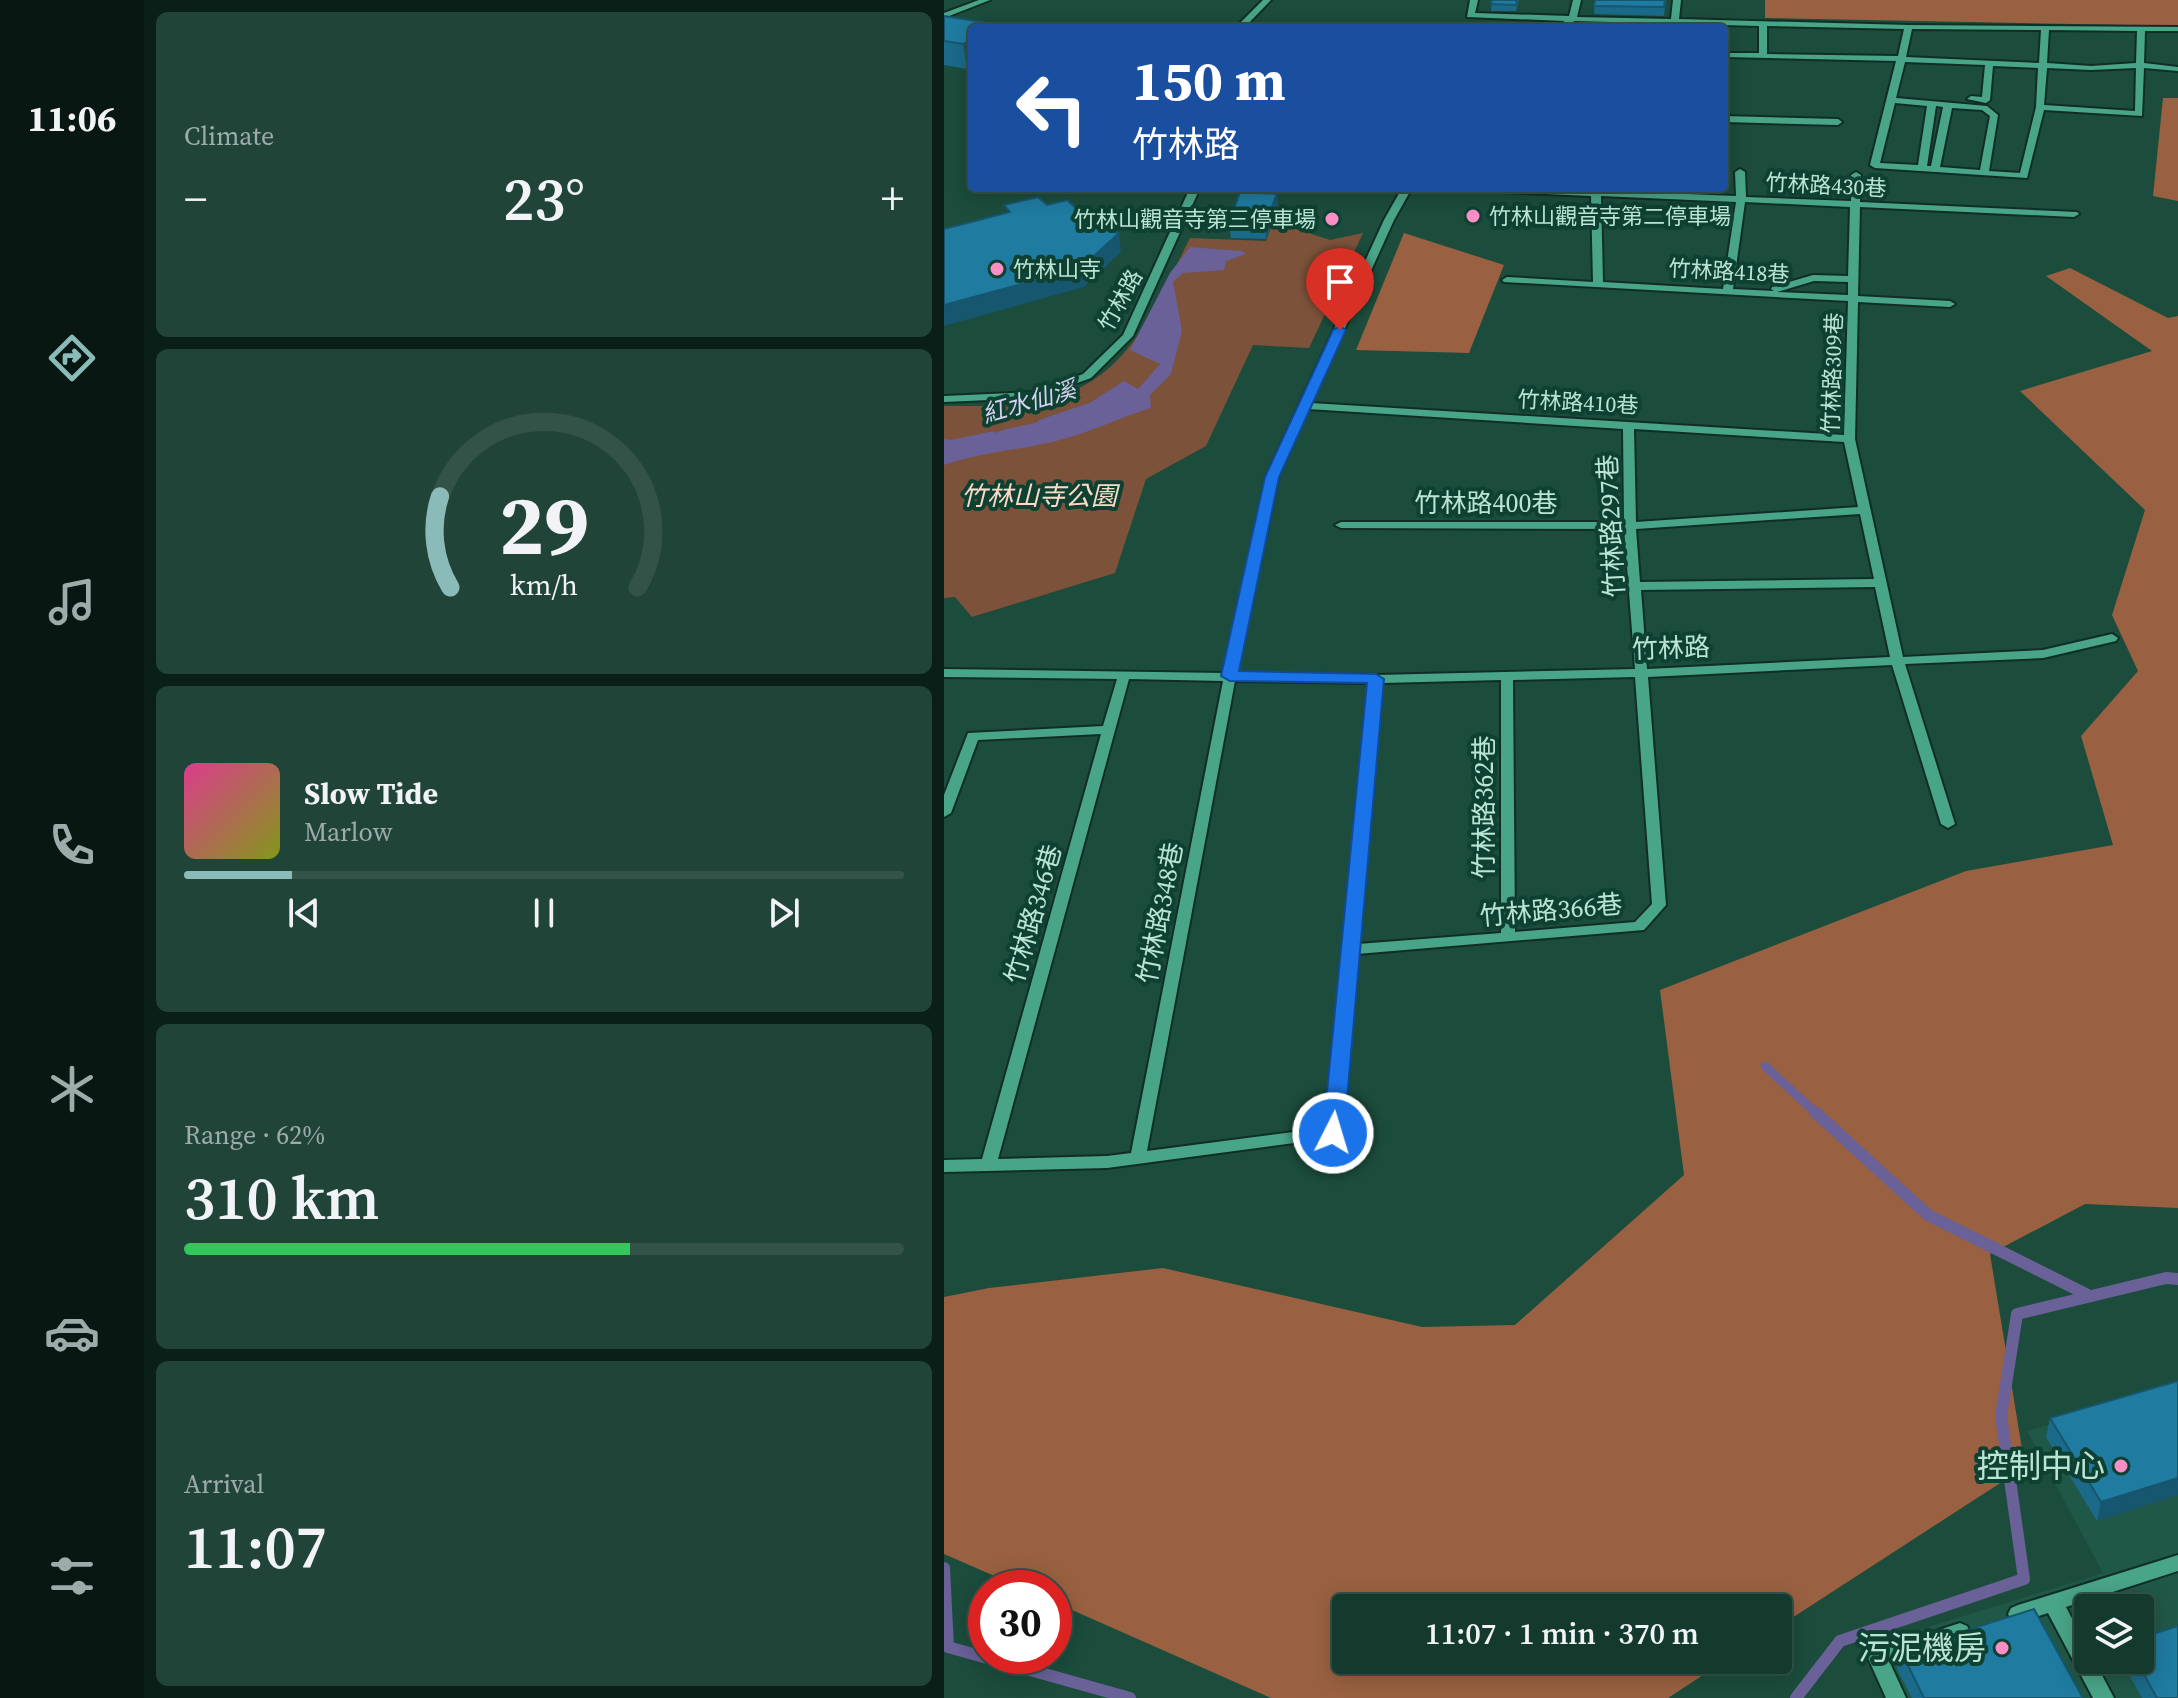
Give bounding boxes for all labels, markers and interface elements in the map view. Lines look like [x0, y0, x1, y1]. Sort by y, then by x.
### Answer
text: 150 m [1132, 42, 1286, 119]
icon: left [1000, 56, 1104, 160]
text: 11:06 [28, 94, 116, 143]
text: Climate [184, 118, 274, 154]
text: 竹林路 [1132, 120, 1240, 169]
text: 23° [503, 158, 585, 240]
street label: 竹林路430巷 [1765, 167, 1887, 203]
text: − [184, 168, 207, 229]
text: + [881, 168, 904, 229]
place label: 竹林山觀音寺第二停車場 [1489, 201, 1731, 231]
place label: 竹林山觀音寺第三停車場 [1074, 204, 1316, 234]
marker: 竹林山觀音寺第二停車場 [1464, 207, 1482, 225]
marker: 竹林山觀音寺第三停車場 [1323, 210, 1341, 228]
pin [1306, 248, 1374, 330]
street label: 竹林路418巷 [1668, 253, 1790, 289]
place label: 竹林山寺 [1013, 254, 1101, 284]
marker: 竹林山寺 [988, 260, 1006, 278]
icon: arrive [1318, 260, 1362, 304]
street label: 竹林路 [1091, 264, 1149, 336]
street label: 竹林路309巷 [1815, 312, 1849, 434]
icon: directions [44, 330, 100, 386]
water label: 紅水仙溪 [978, 372, 1082, 431]
street label: 竹林路410巷 [1517, 384, 1639, 420]
street label: 竹林路297巷 [1589, 454, 1633, 598]
text: 29 [499, 467, 589, 581]
park label: 竹林山寺公園 [961, 478, 1121, 514]
street label: 竹林路400巷 [1414, 485, 1558, 521]
text: km/h [510, 565, 578, 605]
icon: music [44, 574, 100, 630]
street label: 竹林路 [1631, 629, 1711, 667]
street label: 竹林路362巷 [1466, 735, 1502, 879]
text: Slow Tide [304, 773, 438, 814]
text: Marlow [304, 814, 393, 850]
icon: phone [44, 817, 100, 873]
street label: 竹林路348巷 [1129, 839, 1191, 987]
street label: 竹林路346巷 [996, 840, 1070, 988]
street label: 竹林路366巷 [1478, 886, 1624, 934]
icon: previous [282, 891, 326, 935]
icon: pause [522, 891, 566, 935]
icon: next [762, 891, 806, 935]
icon: climate [44, 1061, 100, 1117]
position arrow [1291, 1091, 1375, 1175]
text: Range · 62% [184, 1117, 325, 1153]
text: 310 km [184, 1157, 380, 1239]
icon: car [44, 1305, 100, 1361]
place label: 控制中心 [1977, 1444, 2105, 1488]
marker: 控制中心 [2112, 1457, 2130, 1475]
text: Arrival [184, 1466, 264, 1502]
text: 11:07 [184, 1506, 327, 1588]
icon: filters [44, 1548, 100, 1604]
speed limit sign: 30 [968, 1570, 1072, 1674]
map controls [2074, 1594, 2154, 1674]
button: layers [2074, 1594, 2154, 1674]
text: 11:07 · 1 min · 370 m [1425, 1613, 1699, 1654]
place label: 污泥機房 [1858, 1626, 1986, 1670]
marker: 污泥機房 [1993, 1639, 2011, 1657]

